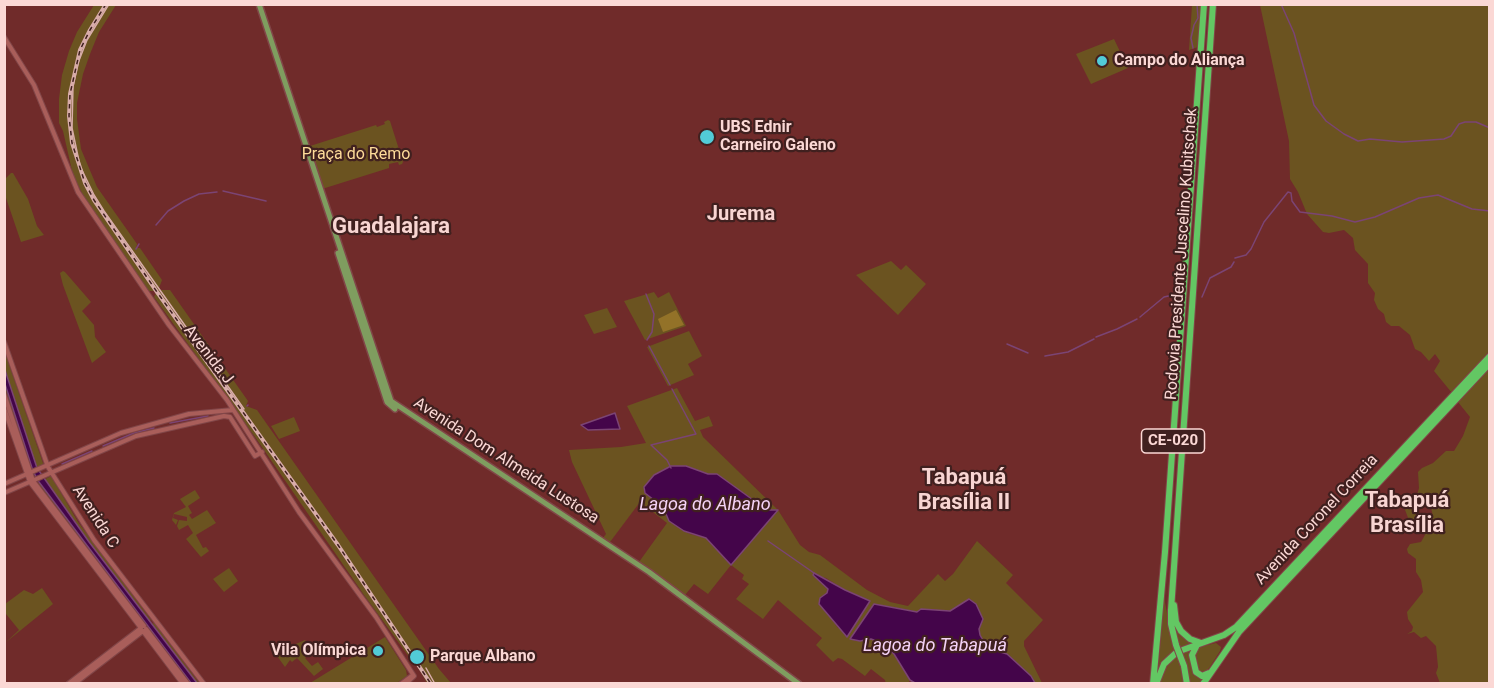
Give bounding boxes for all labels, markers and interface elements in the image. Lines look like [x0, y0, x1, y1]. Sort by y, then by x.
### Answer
place label: Campo do Aliança [1114, 51, 1245, 71]
marker: Campo do Aliança [1095, 54, 1109, 68]
street label: Rodovia Presidente Juscelino Kubitschek [1162, 107, 1202, 401]
place label: UBS Ednir Carneiro Galeno [720, 118, 836, 156]
marker: UBS Ednir Carneiro Galeno [698, 128, 716, 146]
park label: Praça do Remo [302, 145, 410, 165]
district label: Jurema [707, 203, 775, 227]
district label: Guadalajara [332, 214, 450, 240]
street label: Avenida J [179, 322, 237, 388]
street label: Avenida Dom Almeida Lustosa [410, 394, 602, 528]
road number: CE-020 [1142, 429, 1204, 453]
street label: Avenida Coronel Correia [1252, 451, 1382, 589]
district label: Tabapuá Brasília II [918, 465, 1010, 516]
street label: Avenida C [68, 482, 122, 552]
district label: Tabapuá Brasília [1365, 488, 1449, 540]
water label: Lagoa do Albano [639, 494, 771, 516]
water label: Lagoa do Tabapuá [863, 635, 1007, 657]
place label: Vila Olímpica [271, 641, 366, 661]
marker: Vila Olímpica [371, 644, 385, 658]
place label: Parque Albano [430, 647, 536, 667]
marker: Parque Albano [408, 648, 426, 666]

